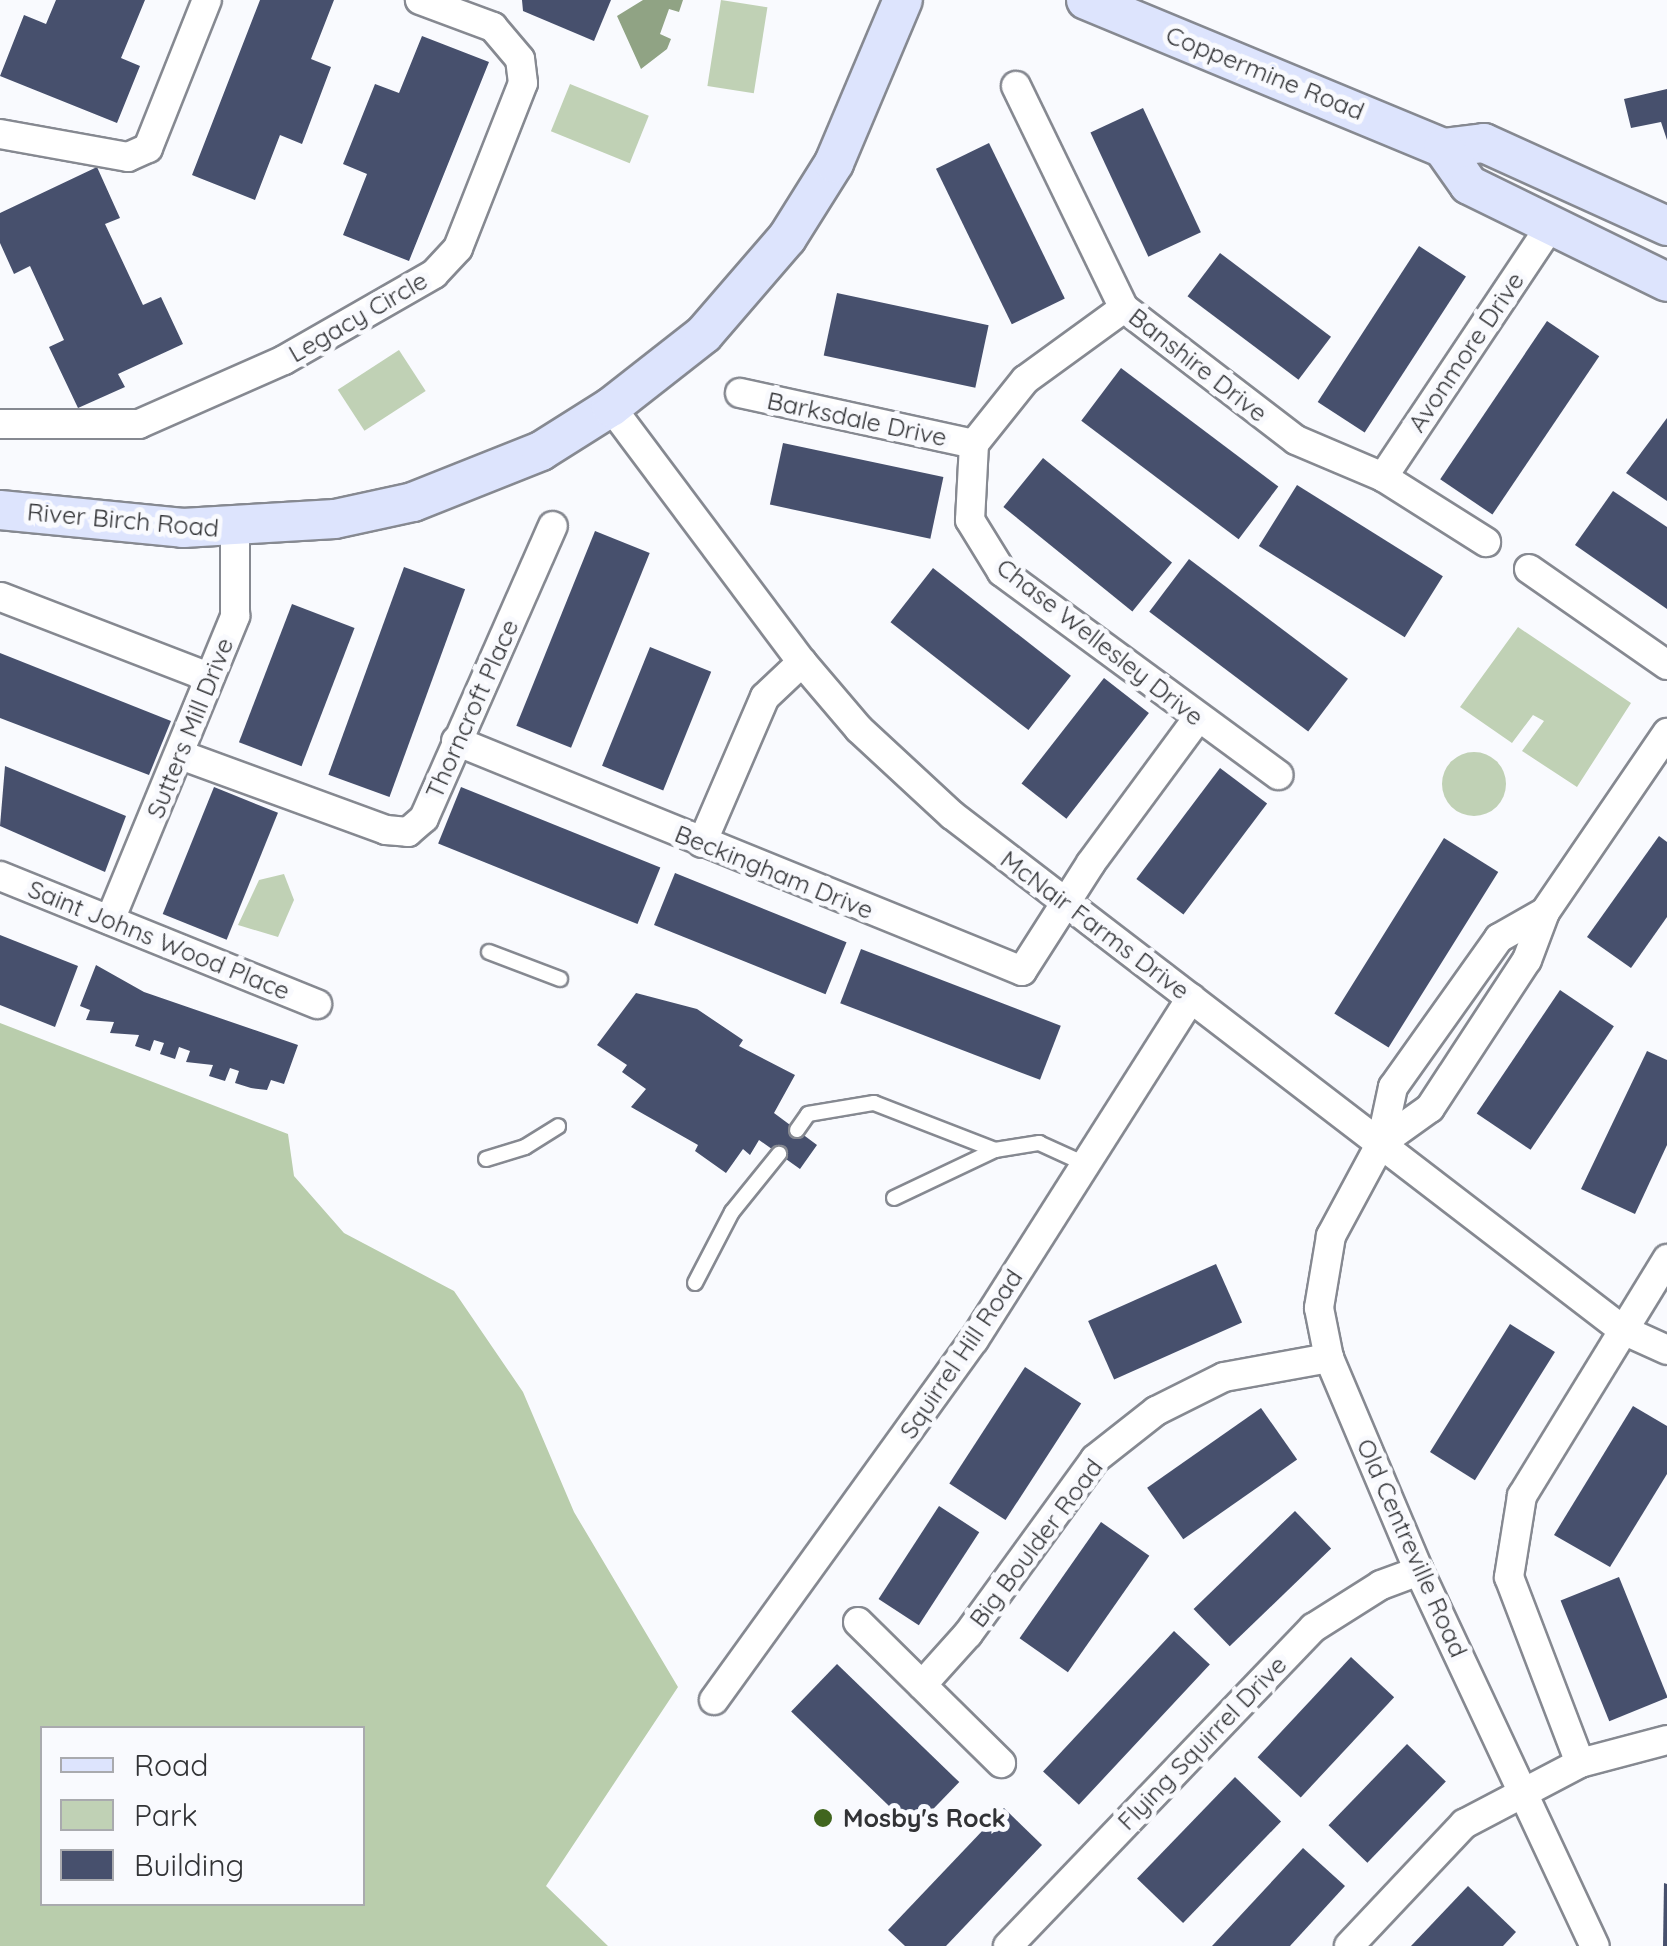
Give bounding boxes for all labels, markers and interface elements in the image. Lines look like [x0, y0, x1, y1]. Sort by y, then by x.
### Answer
street label: Coppermine Road [1162, 20, 1368, 126]
street label: Legacy Circle [283, 265, 433, 369]
street label: Avonmore Drive [1401, 266, 1531, 438]
street label: Banshire Drive [1123, 302, 1273, 428]
street label: Barksdale Drive [764, 385, 950, 453]
street label: River Birch Road [26, 497, 220, 543]
street label: Chase Wellesley Drive [991, 552, 1209, 732]
street label: Thorncroft Place [419, 615, 525, 803]
street label: Sutters Mill Drive [140, 633, 240, 823]
street label: Beckingham Drive [670, 819, 878, 925]
street label: McNair Farms Drive [995, 844, 1195, 1006]
street label: Saint Johns Wood Place [24, 874, 294, 1006]
street label: Squirrel Hill Road [893, 1264, 1029, 1444]
street label: Old Centreville Road [1350, 1434, 1474, 1662]
street label: Big Boulder Road [963, 1453, 1109, 1633]
street label: Flying Squirrel Drive [1111, 1650, 1293, 1836]
legend [40, 1726, 365, 1906]
text: Road [134, 1746, 208, 1784]
text: Park [134, 1796, 198, 1834]
place label: Mosby's Rock [843, 1803, 1006, 1833]
marker: Mosby's Rock [812, 1807, 834, 1829]
text: Building [134, 1846, 244, 1884]

